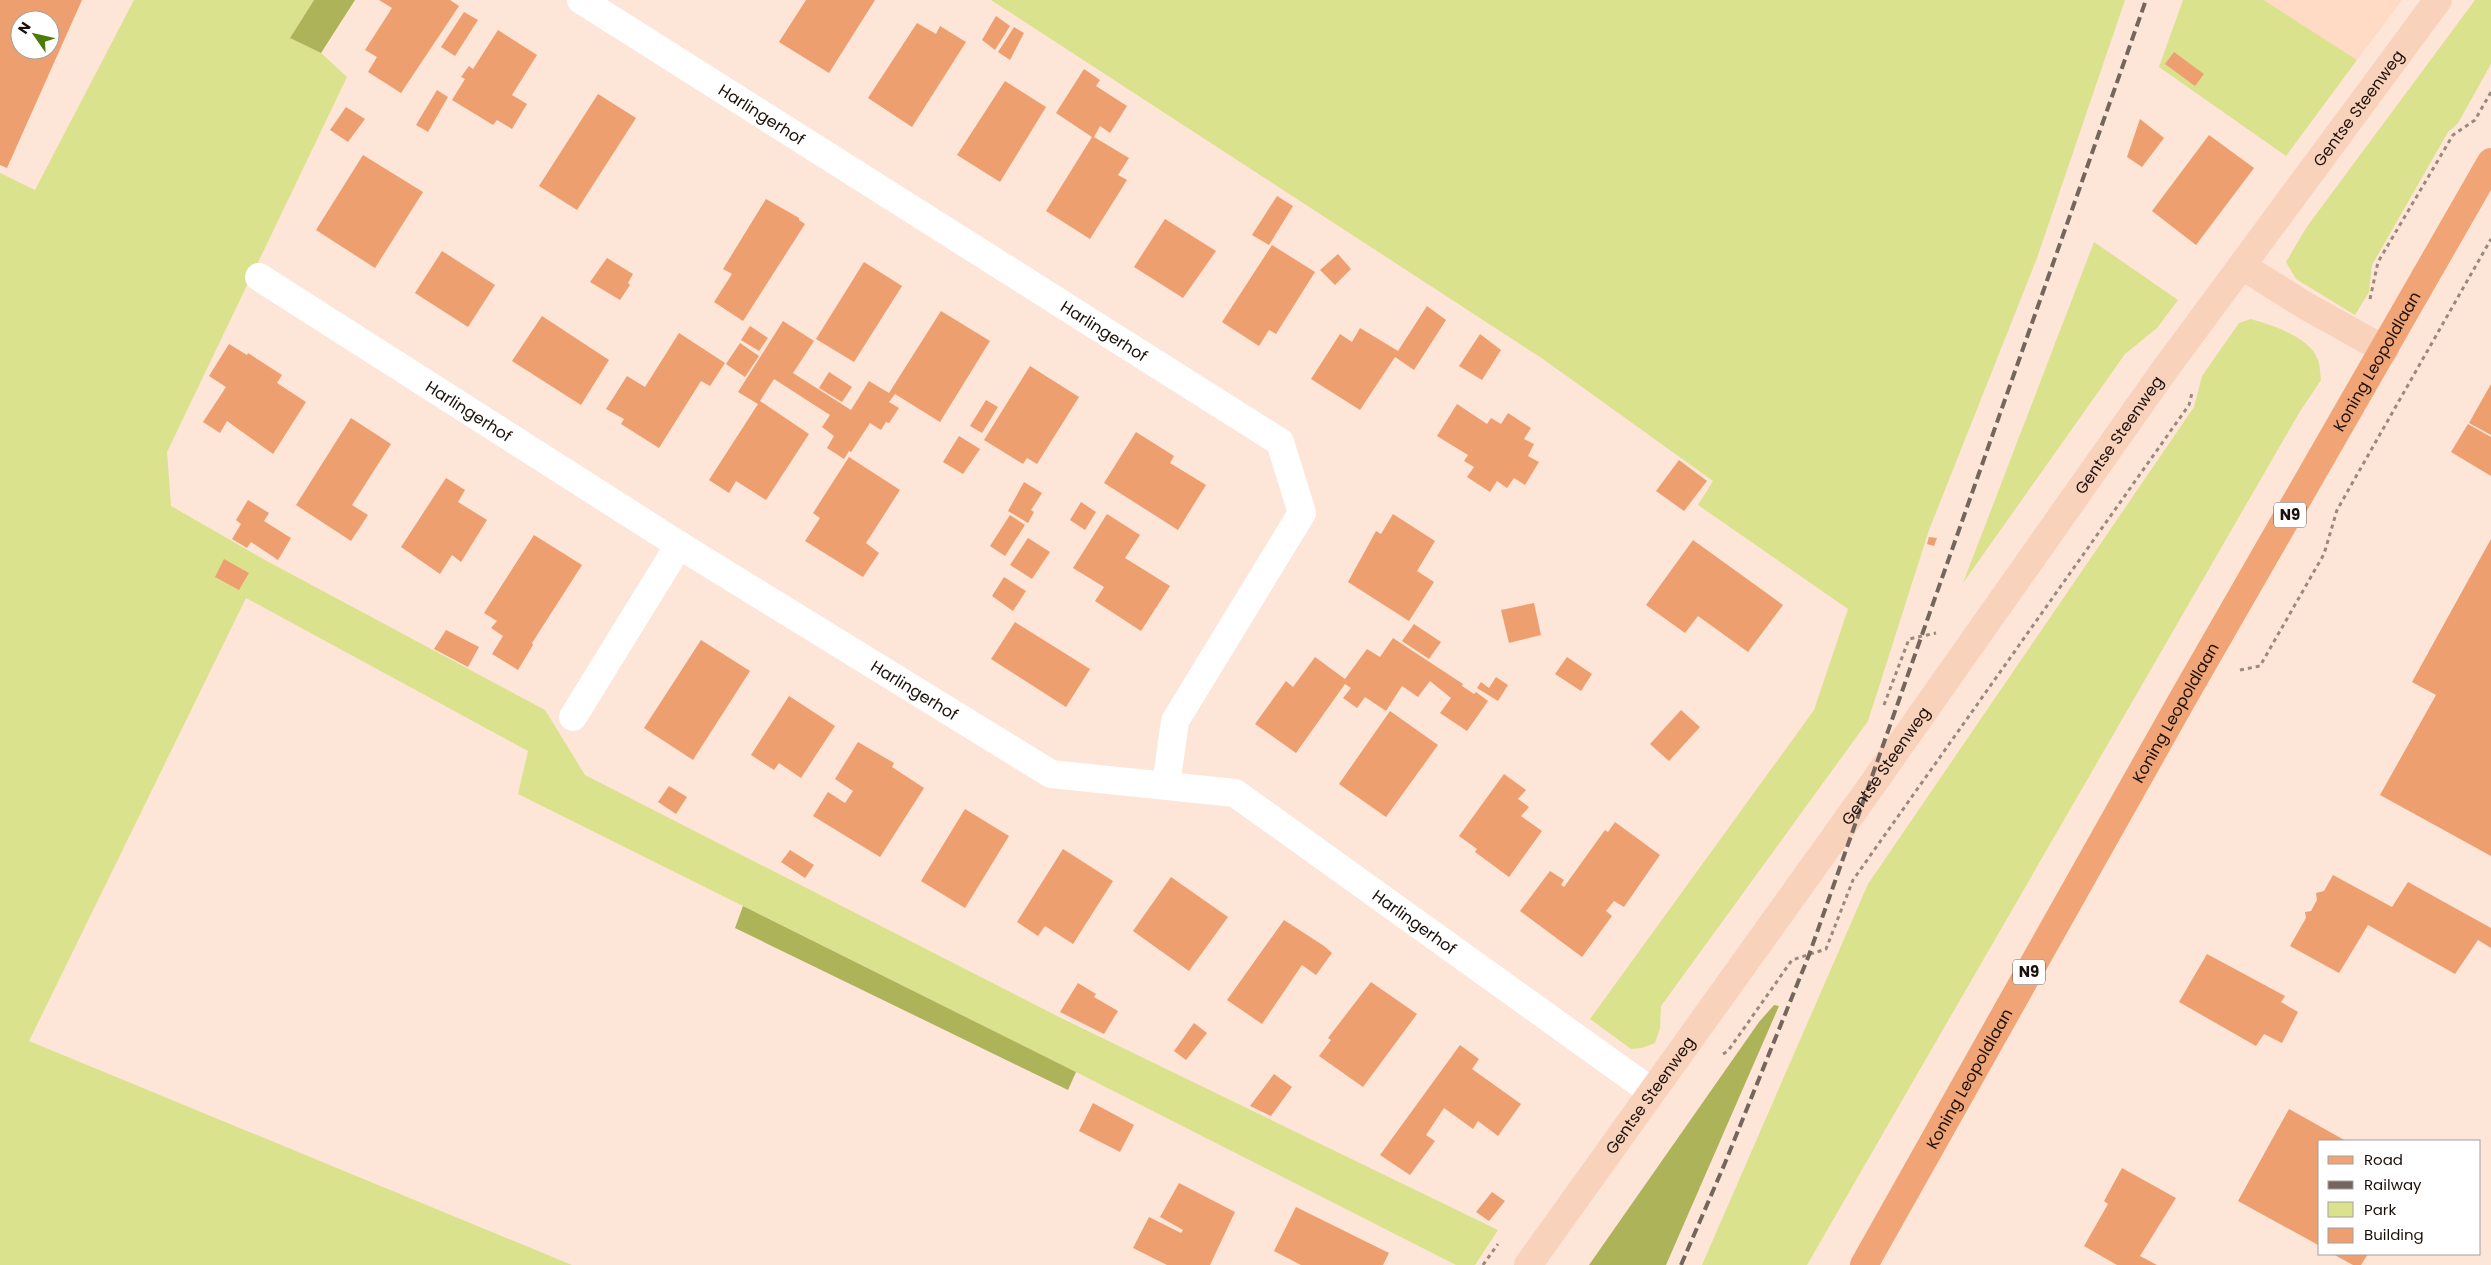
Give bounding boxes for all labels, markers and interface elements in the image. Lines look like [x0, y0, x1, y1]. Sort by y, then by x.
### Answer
north arrow [10, 10, 60, 60]
text: N [13, 18, 35, 38]
street label: Gentse Steenweg [2308, 45, 2409, 172]
street label: Harlingerhof [714, 79, 809, 151]
street label: Koning Leopoldlaan [2328, 287, 2426, 436]
street label: Harlingerhof [1056, 295, 1152, 367]
street label: Gentse Steenweg [2069, 371, 2169, 499]
street label: Harlingerhof [421, 375, 516, 448]
road number: N9 [2274, 502, 2306, 528]
street label: Koning Leopoldlaan [2127, 638, 2225, 787]
street label: Harlingerhof [866, 655, 962, 726]
street label: Gentse Steenweg [1836, 702, 1936, 830]
street label: Harlingerhof [1368, 884, 1461, 960]
road number: N9 [2013, 960, 2045, 984]
street label: Koning Leopoldlaan [1921, 1004, 2018, 1153]
street label: Gentse Steenweg [1600, 1032, 1700, 1159]
legend [2318, 1140, 2481, 1255]
text: Road [2364, 1149, 2403, 1170]
text: Railway [2364, 1174, 2422, 1195]
text: Park [2364, 1199, 2396, 1220]
text: Building [2364, 1224, 2424, 1245]

